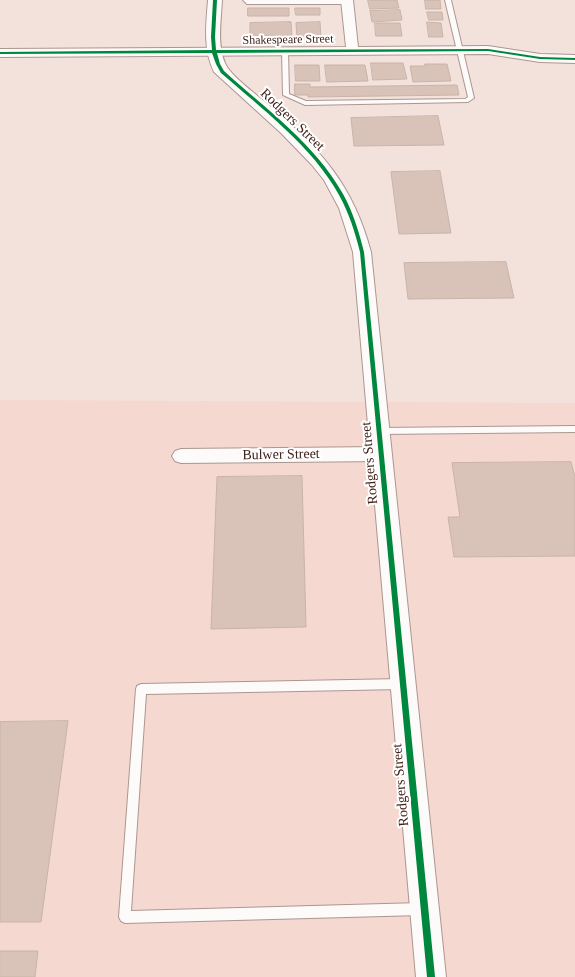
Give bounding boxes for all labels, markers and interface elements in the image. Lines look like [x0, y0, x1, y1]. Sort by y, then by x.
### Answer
street label: Shakespeare Street [242, 32, 334, 48]
street label: Rodgers Street [256, 85, 328, 155]
street label: Rodgers Street [358, 421, 382, 505]
street label: Bulwer Street [242, 446, 320, 464]
street label: Rodgers Street [389, 743, 413, 827]

